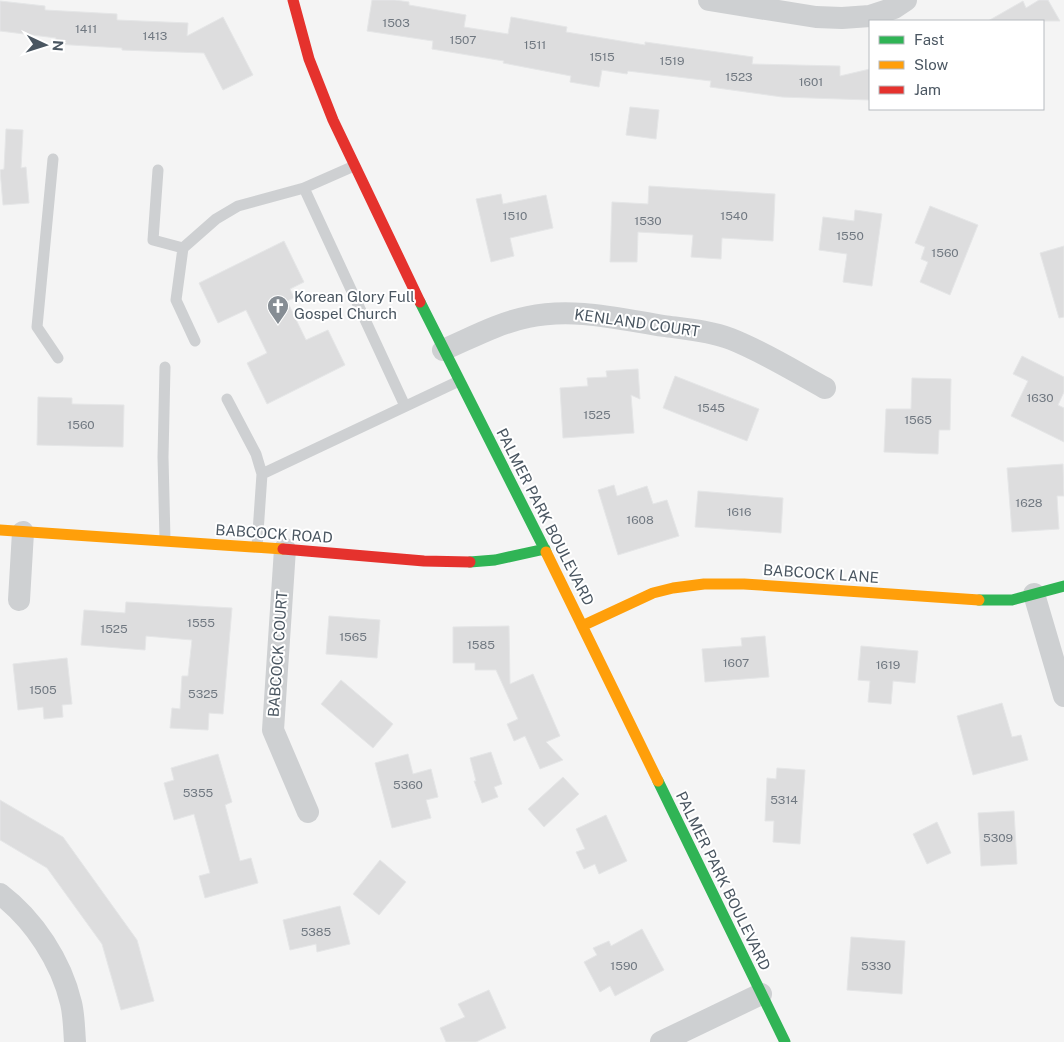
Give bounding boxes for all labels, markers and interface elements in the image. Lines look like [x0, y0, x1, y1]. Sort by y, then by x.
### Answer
house number: 1503 [382, 16, 410, 30]
north arrow [20, 20, 70, 70]
legend [869, 20, 1044, 110]
house number: 1411 [75, 22, 97, 36]
house number: 1413 [143, 29, 167, 43]
text: Fast [914, 31, 944, 48]
house number: 1507 [450, 33, 476, 47]
house number: 1511 [524, 38, 546, 52]
text: N [50, 40, 66, 52]
house number: 1515 [589, 50, 615, 64]
house number: 1519 [660, 54, 684, 68]
text: Slow [914, 56, 949, 73]
house number: 1523 [725, 70, 753, 84]
house number: 1601 [799, 75, 823, 89]
text: Jam [914, 81, 941, 98]
house number: 1510 [503, 209, 527, 223]
house number: 1540 [720, 209, 748, 223]
house number: 1530 [634, 214, 662, 228]
house number: 1550 [836, 229, 864, 243]
house number: 1560 [931, 246, 959, 260]
place label: Korean Glory Full Gospel Church [294, 288, 415, 322]
church icon: Korean Glory Full Gospel Church [266, 294, 290, 325]
street label: KENLAND COURT [573, 305, 701, 340]
house number: 1630 [1026, 391, 1054, 405]
house number: 1545 [697, 401, 725, 415]
house number: 1525 [583, 408, 611, 422]
house number: 1565 [904, 413, 932, 427]
house number: 1560 [67, 418, 95, 432]
street label: PALMER PARK BOULEVARD [493, 425, 598, 608]
house number: 1628 [1015, 496, 1043, 510]
house number: 1616 [727, 505, 751, 519]
house number: 1608 [626, 513, 654, 527]
street label: BABCOCK ROAD [215, 521, 333, 546]
street label: BABCOCK LANE [762, 561, 880, 586]
street label: BABCOCK COURT [265, 590, 290, 718]
house number: 1555 [187, 616, 215, 630]
house number: 1525 [100, 622, 128, 636]
house number: 1565 [339, 630, 367, 644]
house number: 1585 [467, 638, 495, 652]
house number: 1607 [723, 656, 749, 670]
house number: 1619 [876, 658, 900, 672]
house number: 1505 [29, 683, 57, 697]
house number: 5325 [188, 687, 218, 701]
house number: 5360 [393, 778, 423, 792]
house number: 5355 [183, 786, 214, 800]
street label: PALMER PARK BOULEVARD [673, 789, 774, 973]
house number: 5314 [770, 793, 798, 807]
house number: 5309 [983, 831, 1013, 845]
house number: 5385 [301, 925, 332, 939]
house number: 1590 [610, 959, 638, 973]
house number: 5330 [861, 959, 891, 973]

